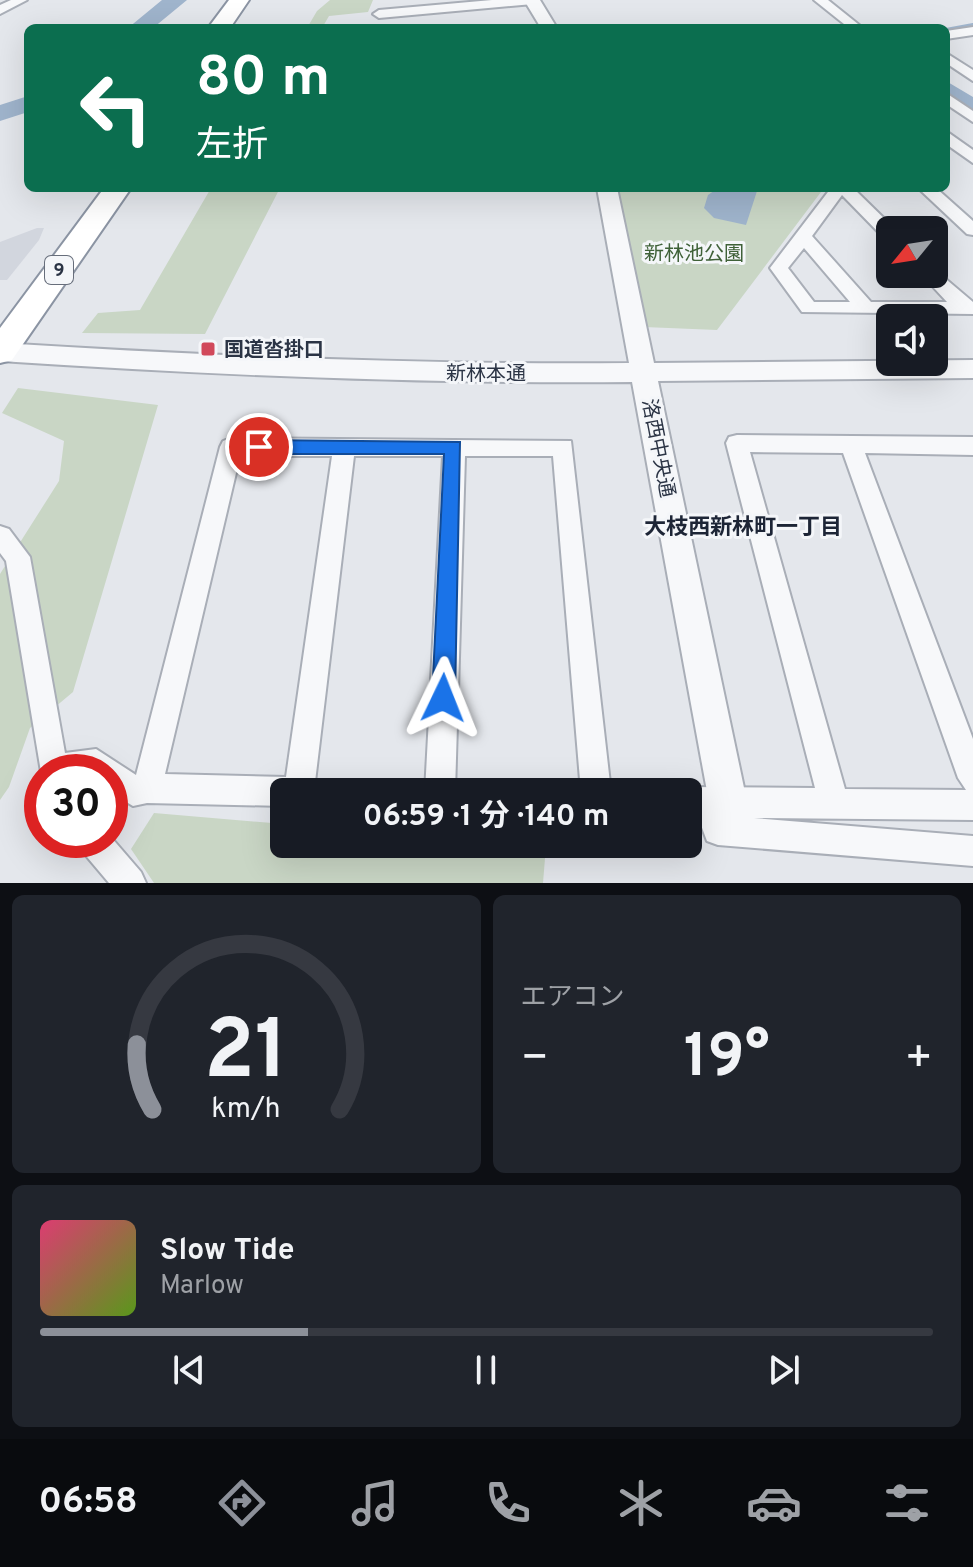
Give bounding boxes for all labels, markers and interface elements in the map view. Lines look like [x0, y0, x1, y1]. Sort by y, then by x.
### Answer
text: 80 m [196, 45, 330, 115]
icon: left [64, 56, 168, 160]
text: 左折 [196, 124, 268, 170]
north arrow [876, 216, 948, 288]
map controls [876, 216, 948, 376]
park label: 新林池公園 [644, 242, 744, 268]
road number: 9 [45, 256, 73, 284]
button: sound [876, 304, 948, 376]
place label: 国道沓掛口 [224, 338, 324, 364]
marker: 国道沓掛口 [199, 340, 217, 358]
street label: 新林本通 [446, 362, 526, 388]
street label: 洛西中央通 [635, 397, 679, 500]
pin [225, 413, 293, 481]
icon: arrive [237, 425, 281, 469]
district label: 大枝西新林町一丁目 [644, 515, 842, 542]
position arrow [401, 656, 485, 740]
speed limit sign: 30 [24, 754, 128, 858]
text: 06:59 · 1 分 · 140 m [363, 799, 609, 836]
text: エアコン [521, 982, 625, 1015]
text: 21 [204, 1003, 288, 1108]
text: 19° [684, 1022, 770, 1098]
text: − [521, 1032, 549, 1088]
text: + [905, 1032, 933, 1088]
text: km/h [212, 1092, 281, 1128]
text: Slow Tide [160, 1233, 294, 1270]
text: Marlow [160, 1270, 244, 1303]
icon: previous [167, 1348, 211, 1392]
icon: pause [464, 1348, 508, 1392]
icon: next [762, 1348, 806, 1392]
icon: directions [214, 1475, 270, 1531]
icon: music [347, 1475, 403, 1531]
icon: phone [480, 1475, 536, 1531]
icon: climate [613, 1475, 669, 1531]
icon: car [746, 1475, 802, 1531]
icon: filters [879, 1475, 935, 1531]
text: 06:58 [38, 1480, 138, 1526]

